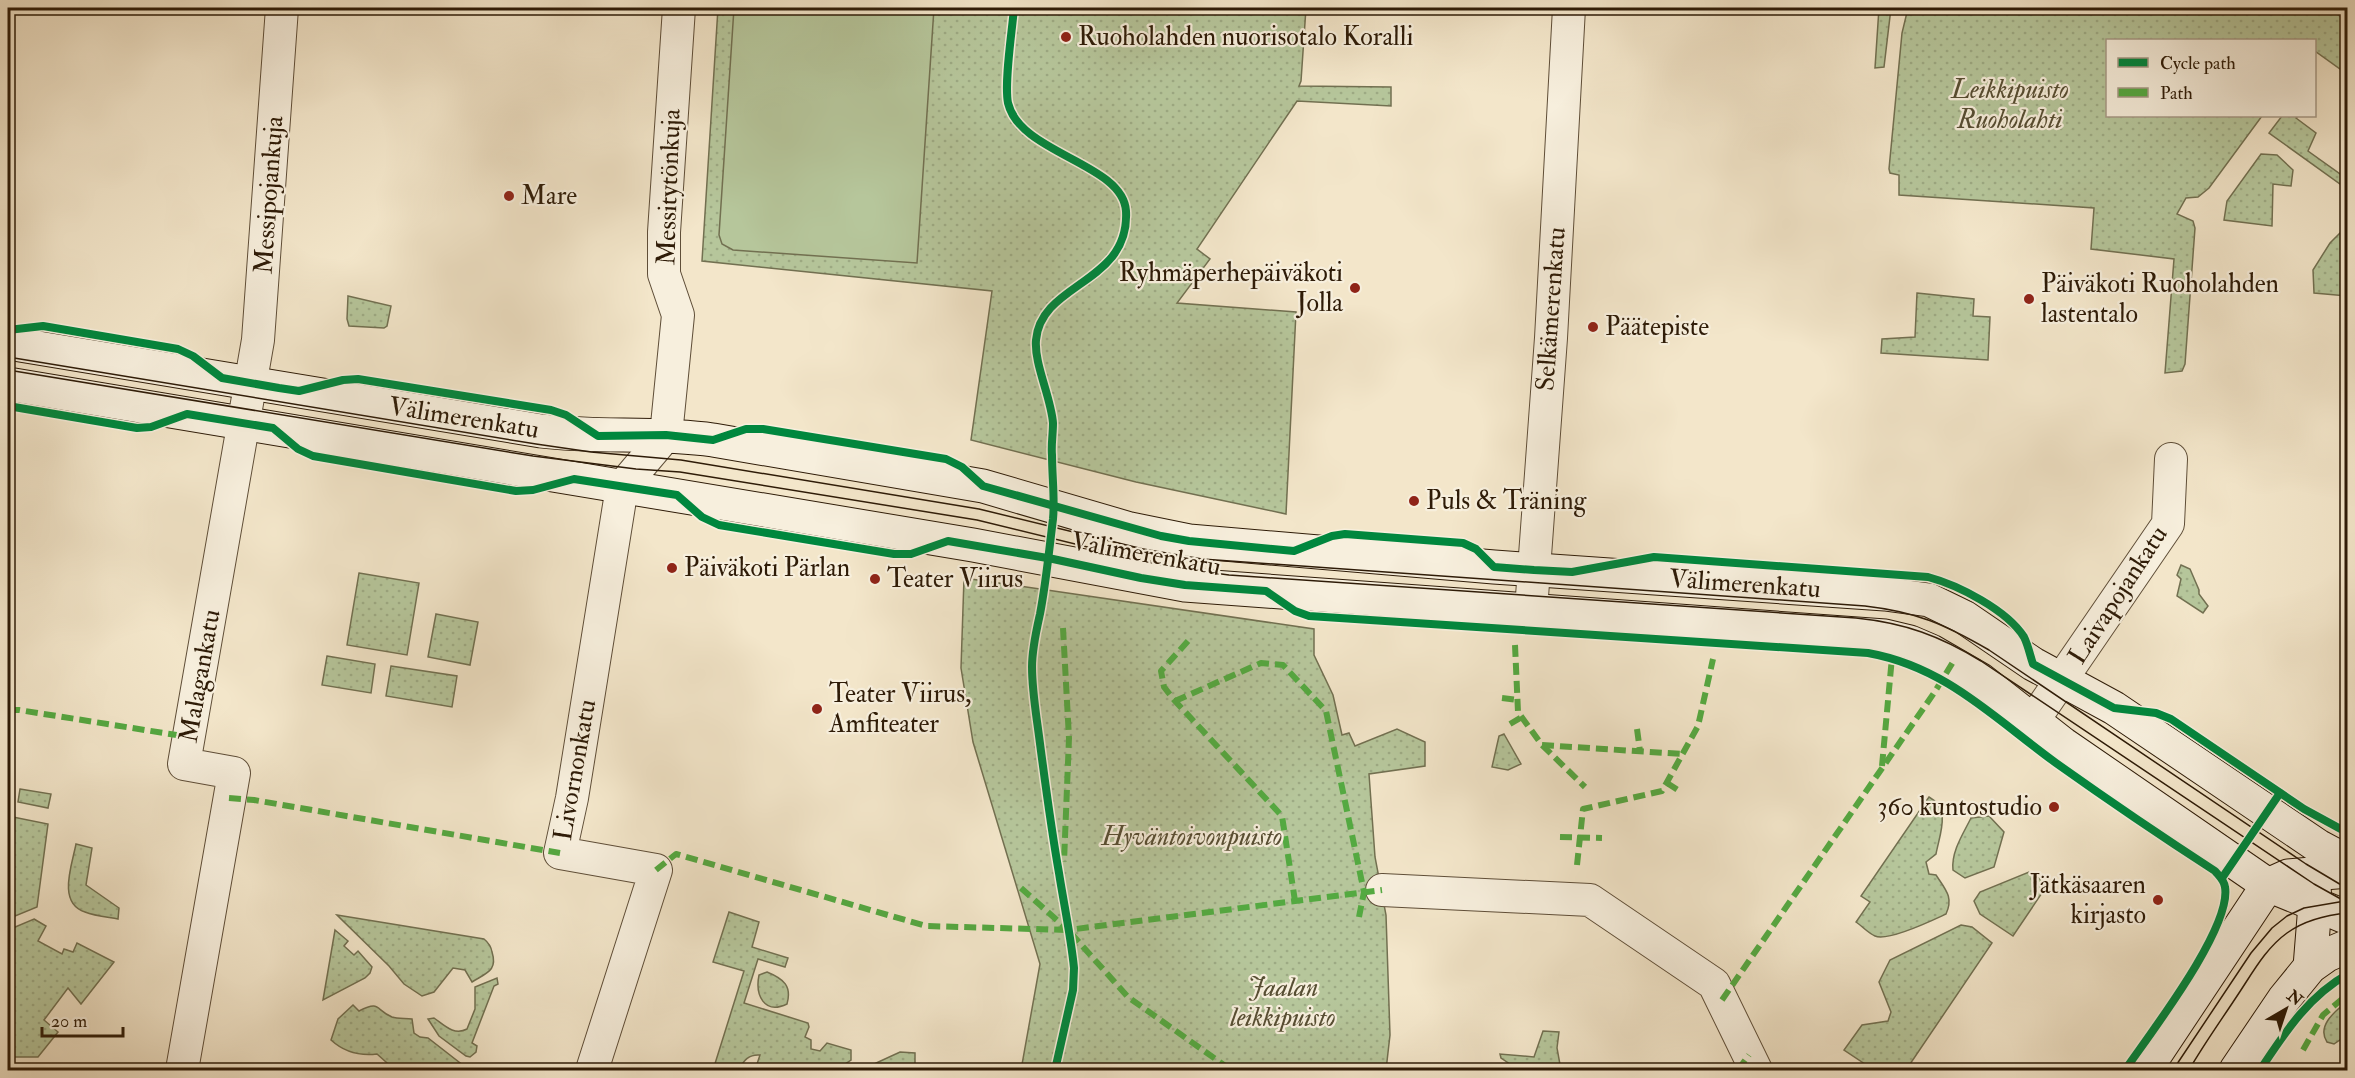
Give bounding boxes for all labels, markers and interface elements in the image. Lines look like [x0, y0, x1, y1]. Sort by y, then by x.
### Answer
place label: Ruoholahden nuorisotalo Koralli [1078, 21, 1413, 53]
marker: Ruoholahden nuorisotalo Koralli [1059, 30, 1073, 44]
legend [2106, 39, 2316, 117]
text: Cycle path [2160, 52, 2236, 75]
park label: Leikkipuisto Ruoholahti [1950, 74, 2069, 136]
text: Path [2160, 82, 2193, 105]
street label: Messitytönkuja [650, 108, 688, 266]
street label: Messipojankuja [248, 115, 292, 275]
place label: Mare [521, 180, 577, 212]
marker: Mare [502, 189, 516, 203]
street label: Selkämerenkatu [1529, 226, 1573, 392]
place label: Ryhmäperhepäiväkoti Jolla [1119, 257, 1343, 319]
place label: Päiväkoti Ruoholahden lastentalo [2041, 268, 2279, 330]
marker: Ryhmäperhepäiväkoti Jolla [1348, 281, 1362, 295]
marker: Päiväkoti Ruoholahden lastentalo [2022, 292, 2036, 306]
place label: Päätepiste [1605, 311, 1709, 344]
marker: Päätepiste [1586, 320, 1600, 334]
street label: Välimerenkatu [387, 390, 541, 446]
place label: Puls & Träning [1426, 485, 1588, 517]
marker: Puls & Träning [1407, 494, 1421, 508]
street label: Laivapojankatu [2061, 520, 2175, 671]
street label: Välimerenkatu [1069, 525, 1223, 583]
place label: Päiväkoti Pärlan [684, 552, 850, 584]
marker: Päiväkoti Pärlan [665, 561, 679, 575]
place label: Teater Viirus [887, 563, 1023, 595]
street label: Välimerenkatu [1668, 563, 1822, 605]
marker: Teater Viirus [868, 572, 882, 586]
street label: Malagankatu [173, 607, 227, 745]
place label: Teater Viirus, Amfiteater [828, 678, 971, 740]
street label: Livornonkatu [547, 697, 603, 843]
marker: Teater Viirus, Amfiteater [810, 702, 824, 716]
place label: 360 kuntostudio [1877, 791, 2042, 823]
marker: 360 kuntostudio [2047, 800, 2061, 814]
park label: Hyväntoivonpuisto [1101, 821, 1282, 853]
place label: Jätkäsaaren kirjasto [2029, 869, 2146, 931]
marker: Jätkäsaaren kirjasto [2151, 893, 2165, 907]
park label: Jaalan leikkipuisto [1230, 972, 1336, 1034]
north arrow [2256, 979, 2316, 1039]
text: N [2282, 985, 2307, 1011]
scale bar [42, 1000, 123, 1038]
text: 20 m [51, 1010, 87, 1033]

